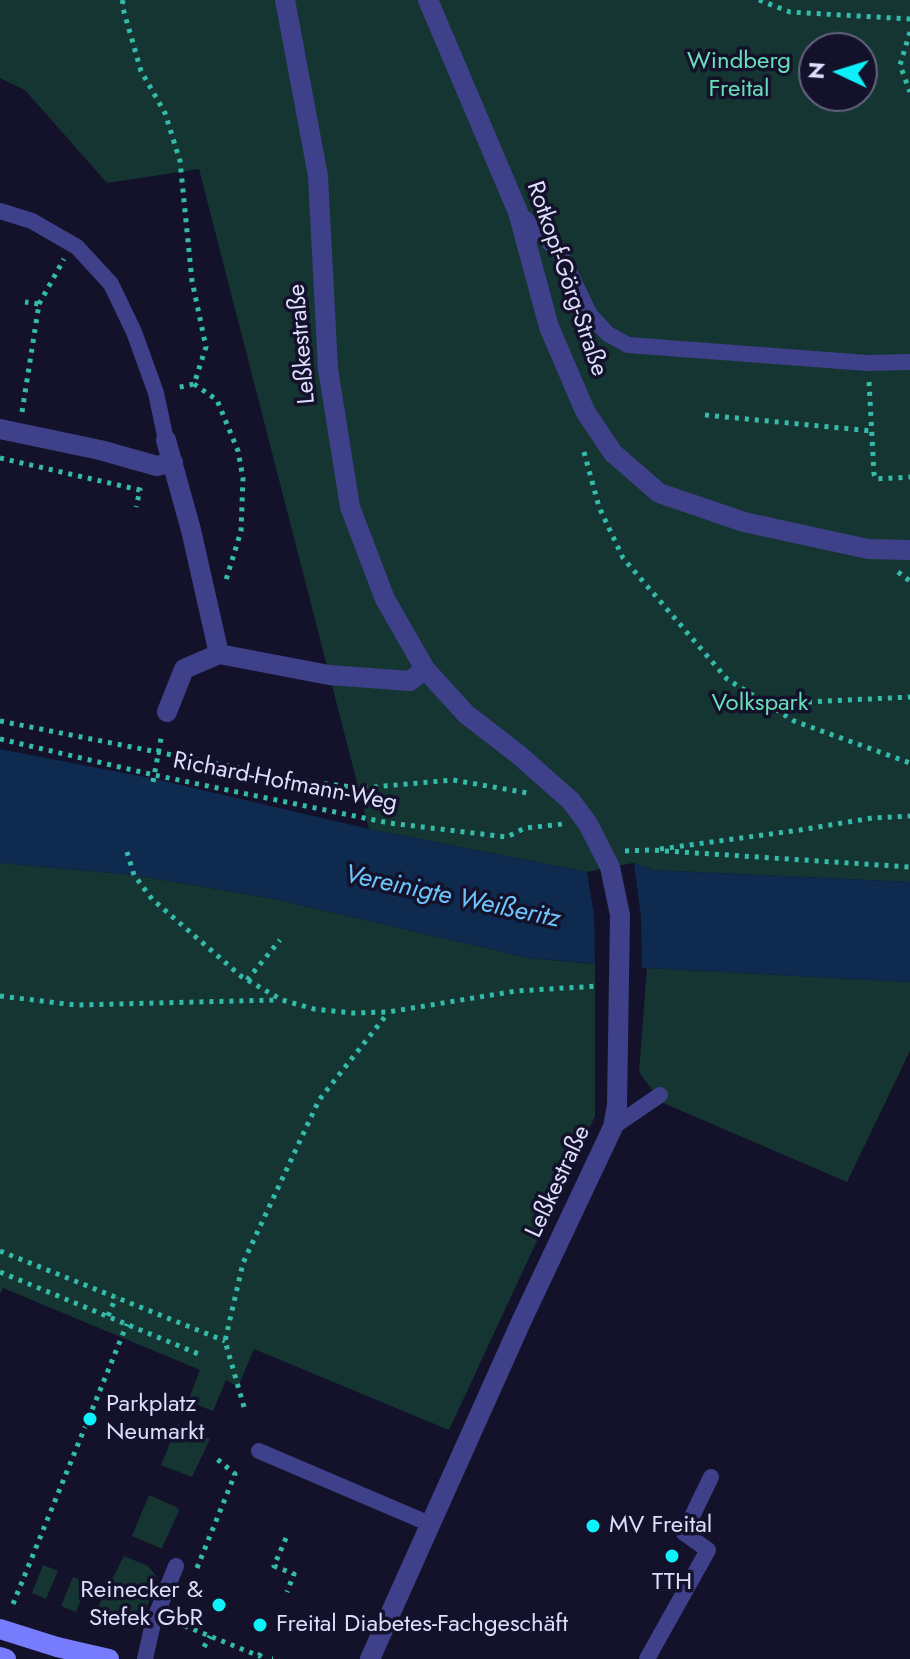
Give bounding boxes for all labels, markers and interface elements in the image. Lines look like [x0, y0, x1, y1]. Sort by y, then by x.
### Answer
north arrow [798, 32, 878, 112]
park label: Windberg Freital [687, 48, 791, 104]
text: N [799, 61, 833, 80]
street label: Rotkopf-Görg-Straße [519, 178, 613, 380]
street label: Leßkestraße [283, 283, 323, 405]
park label: Volkspark [712, 690, 808, 718]
street label: Richard-Hofmann-Weg [170, 747, 400, 819]
water label: Vereinigte Weißeritz [341, 860, 563, 936]
street label: Leßkestraße [521, 1121, 597, 1243]
place label: Parkplatz Neumarkt [106, 1391, 204, 1447]
marker: Parkplatz Neumarkt [81, 1410, 99, 1428]
place label: MV Freital [609, 1512, 712, 1540]
marker: MV Freital [584, 1517, 602, 1535]
marker: TTH [663, 1547, 681, 1565]
place label: TTH [652, 1569, 692, 1597]
place label: Reinecker & Stefek GbR [80, 1577, 203, 1633]
marker: Reinecker & Stefek GbR [210, 1596, 228, 1614]
place label: Freital Diabetes-Fachgeschäft [276, 1611, 568, 1639]
marker: Freital Diabetes-Fachgeschäft [251, 1616, 269, 1634]

